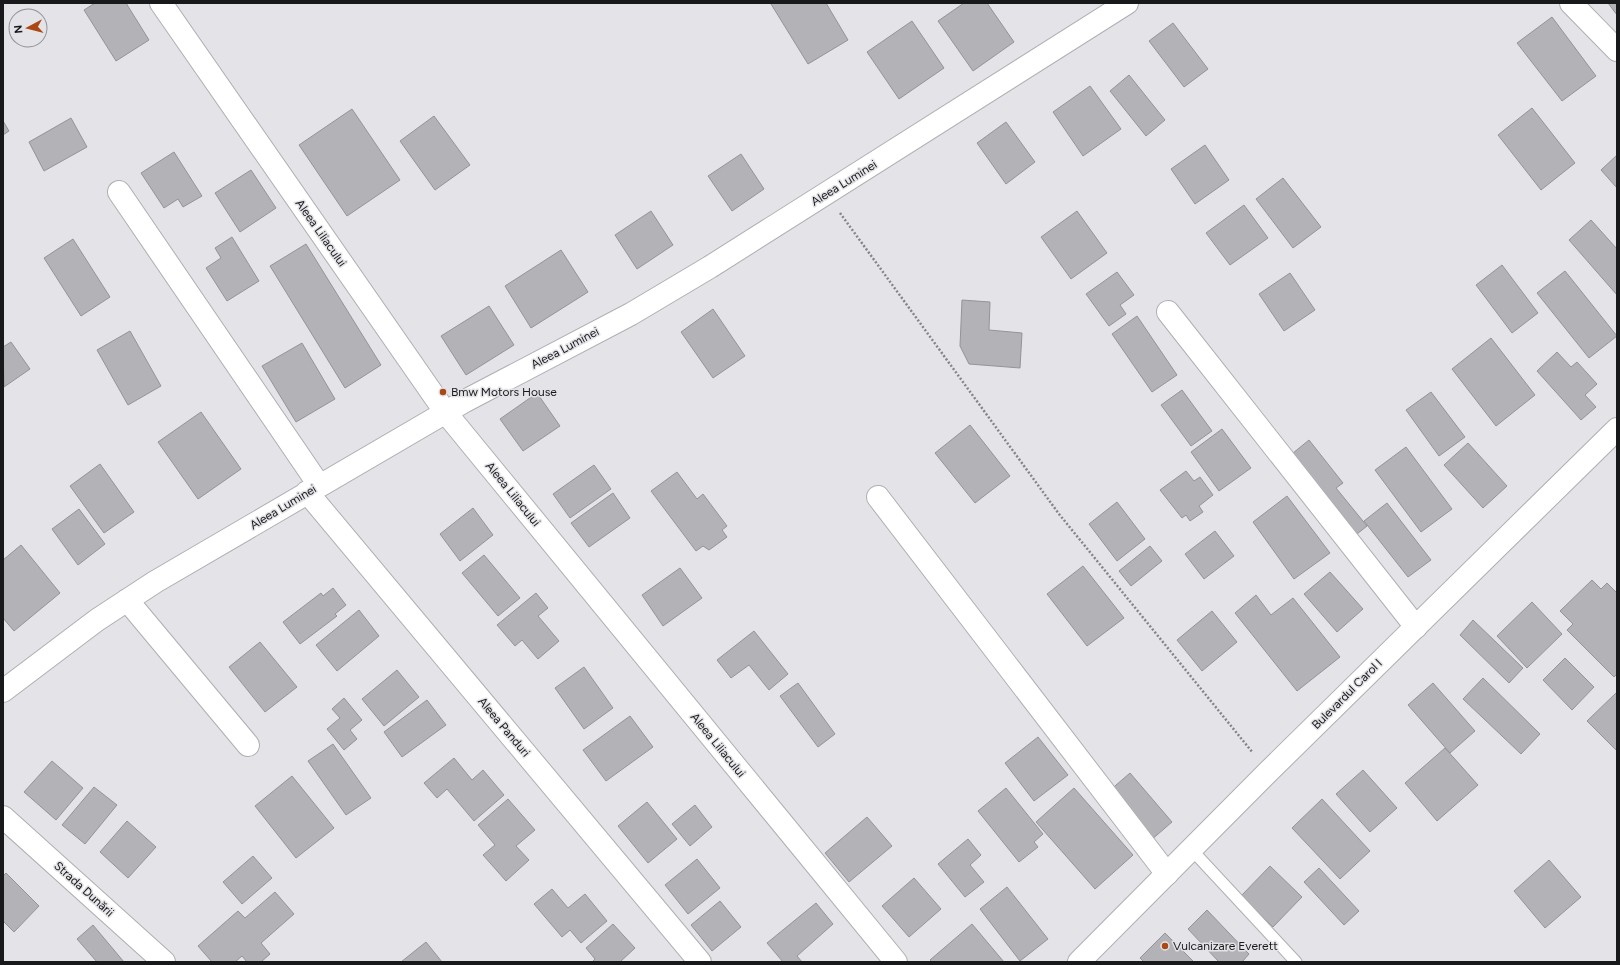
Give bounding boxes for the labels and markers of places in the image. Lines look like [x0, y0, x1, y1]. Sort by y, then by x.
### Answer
place label: Bmw Motors House [451, 385, 557, 399]
marker: Bmw Motors House [438, 387, 448, 397]
place label: Vulcanizare Everett [1173, 939, 1278, 953]
marker: Vulcanizare Everett [1160, 941, 1170, 951]

